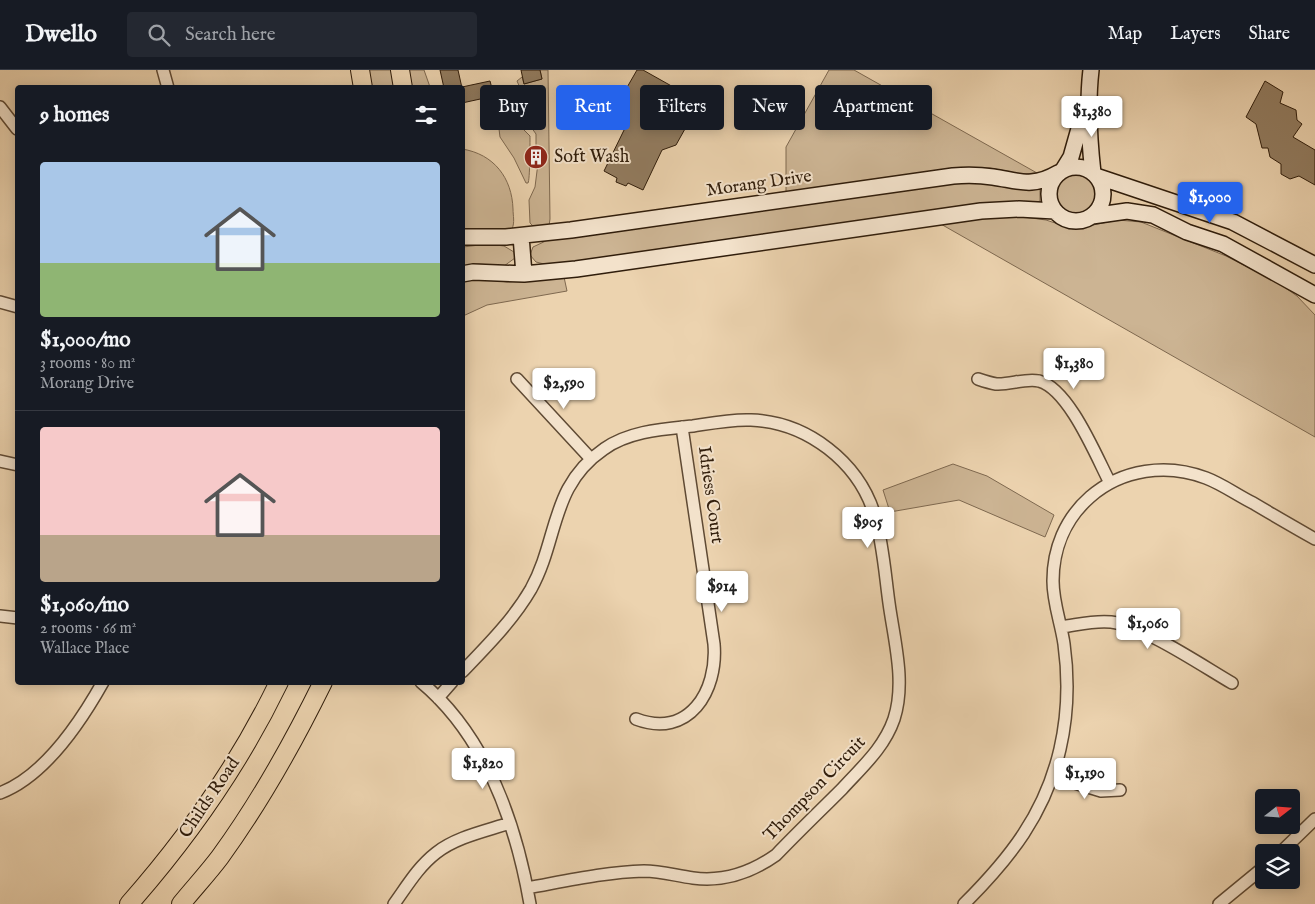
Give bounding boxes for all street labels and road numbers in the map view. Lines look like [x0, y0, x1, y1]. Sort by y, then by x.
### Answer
street label: Morang Drive [705, 165, 813, 203]
street label: Idriess Court [692, 445, 728, 545]
street label: Thompson Circuit [759, 731, 871, 847]
street label: Childs Road [175, 753, 246, 843]

